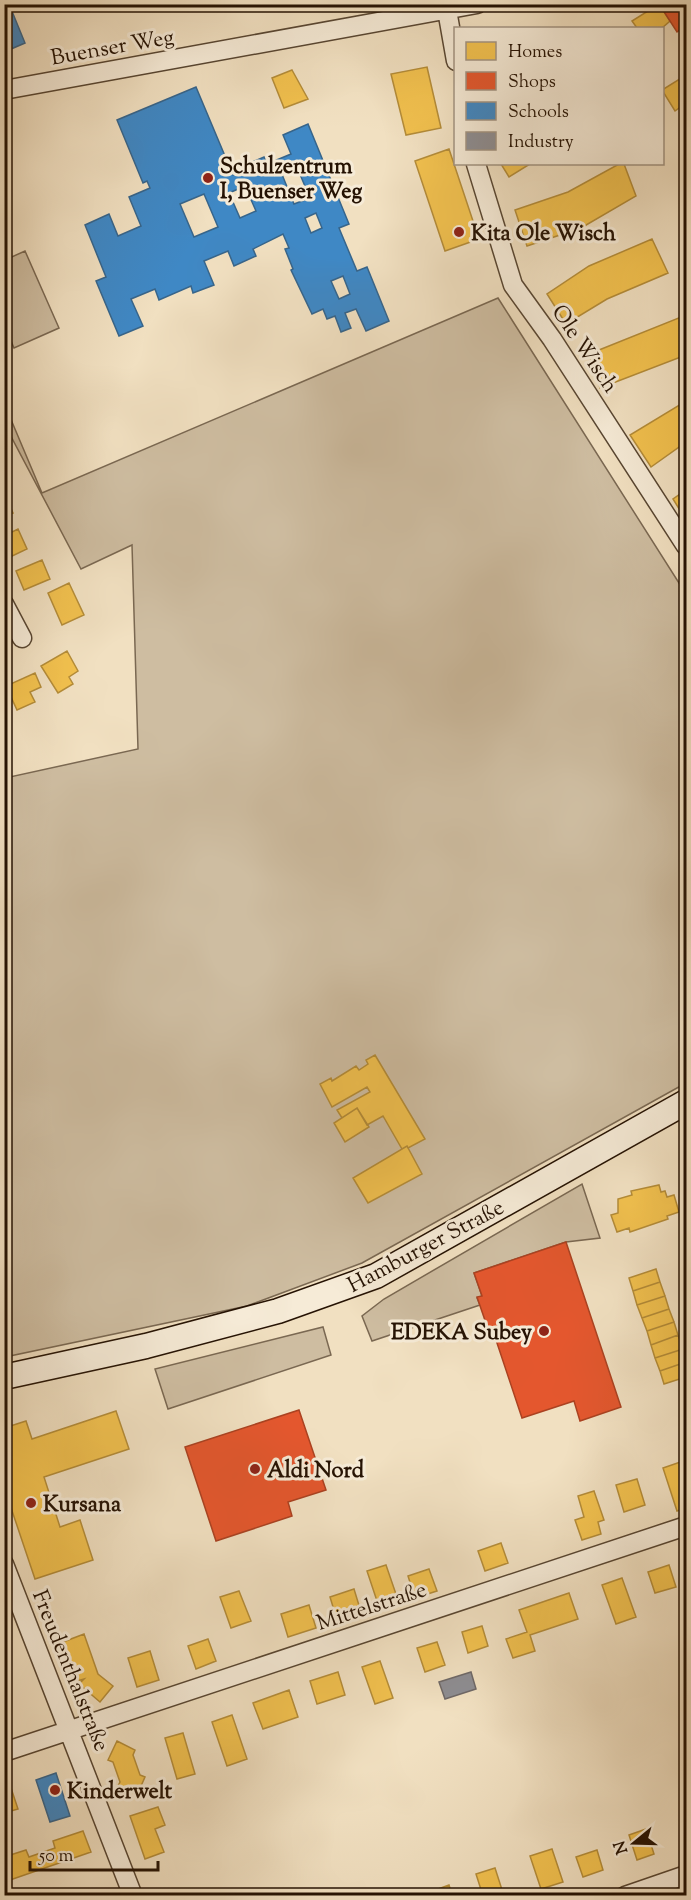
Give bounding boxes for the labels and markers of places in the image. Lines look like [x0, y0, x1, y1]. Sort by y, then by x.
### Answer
place label: Schulzentrum I, Buenser Weg [220, 152, 363, 209]
marker: Schulzentrum I, Buenser Weg [201, 171, 215, 185]
place label: Kita Ole Wisch [471, 219, 616, 251]
marker: Kita Ole Wisch [452, 225, 466, 239]
place label: EDEKA Subey [391, 1318, 532, 1350]
marker: EDEKA Subey [537, 1324, 551, 1338]
place label: Aldi Nord [267, 1456, 365, 1488]
marker: Aldi Nord [248, 1462, 262, 1476]
place label: Kursana [43, 1490, 122, 1522]
marker: Kursana [24, 1496, 38, 1510]
place label: Kinderwelt [67, 1777, 173, 1809]
marker: Kinderwelt [48, 1783, 62, 1797]

